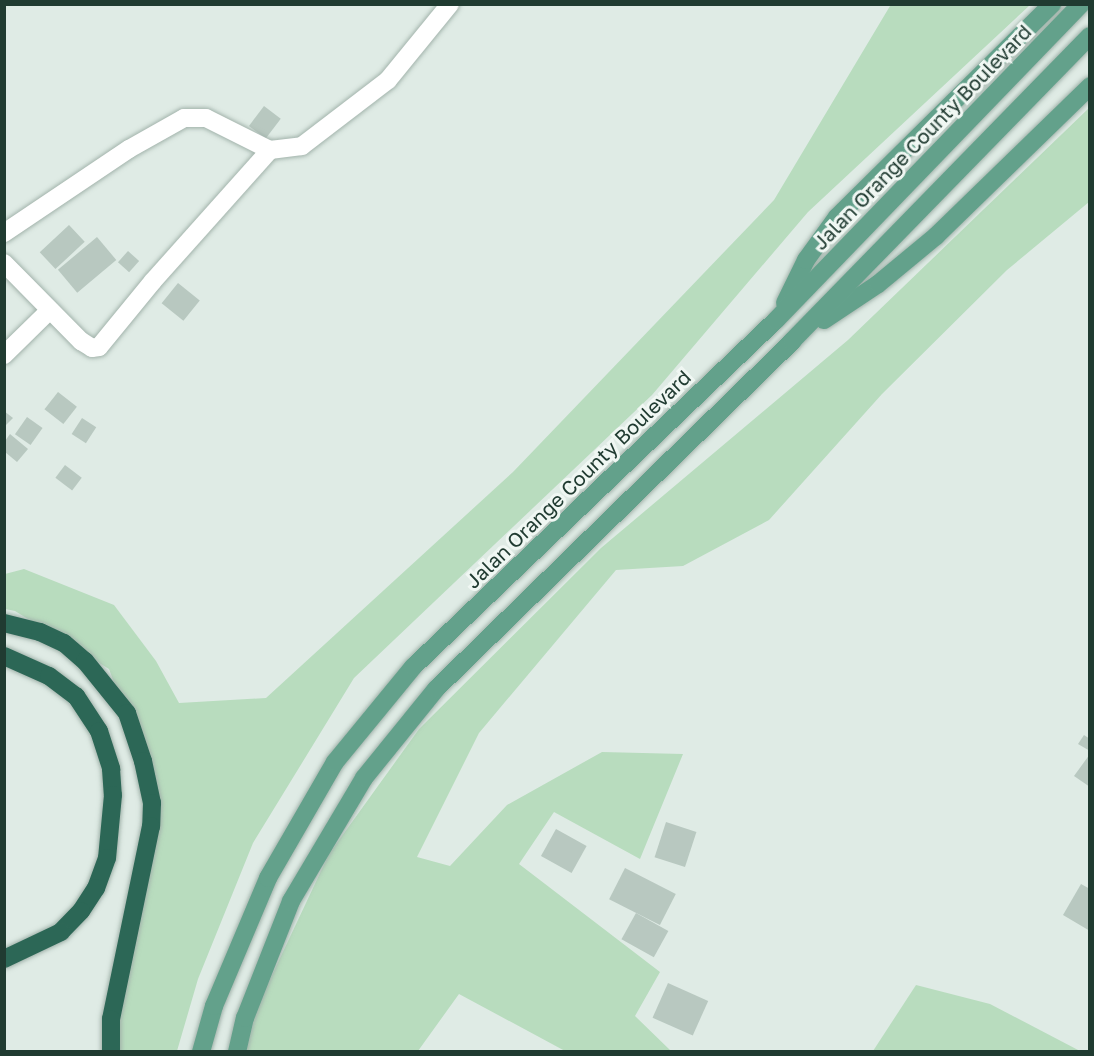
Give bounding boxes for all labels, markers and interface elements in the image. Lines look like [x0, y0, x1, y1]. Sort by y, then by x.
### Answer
street label: Jalan Orange County Boulevard [808, 20, 1036, 254]
street label: Jalan Orange County Boulevard [461, 365, 695, 593]

